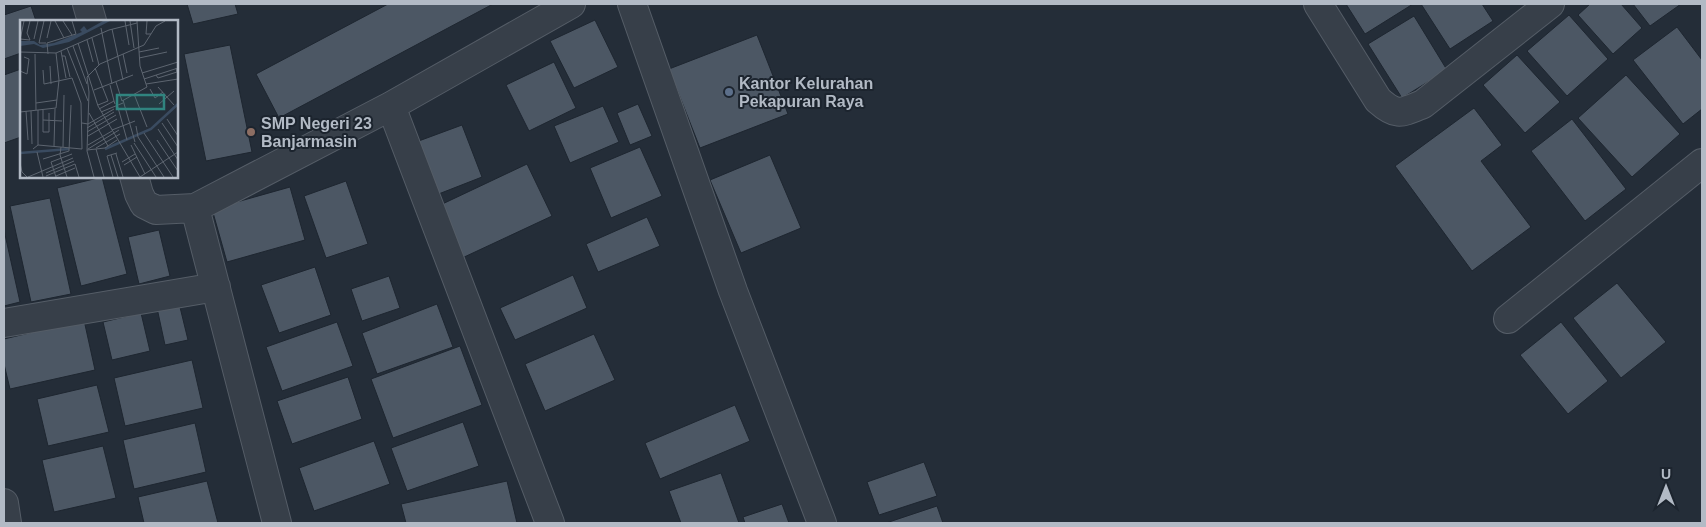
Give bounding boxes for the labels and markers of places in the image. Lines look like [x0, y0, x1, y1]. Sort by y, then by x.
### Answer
place label: Kantor Kelurahan Pekapuran Raya [739, 75, 873, 110]
marker: Kantor Kelurahan Pekapuran Raya [723, 86, 735, 98]
place label: SMP Negeri 23 Banjarmasin [261, 115, 372, 150]
marker: SMP Negeri 23 Banjarmasin [245, 126, 257, 138]

